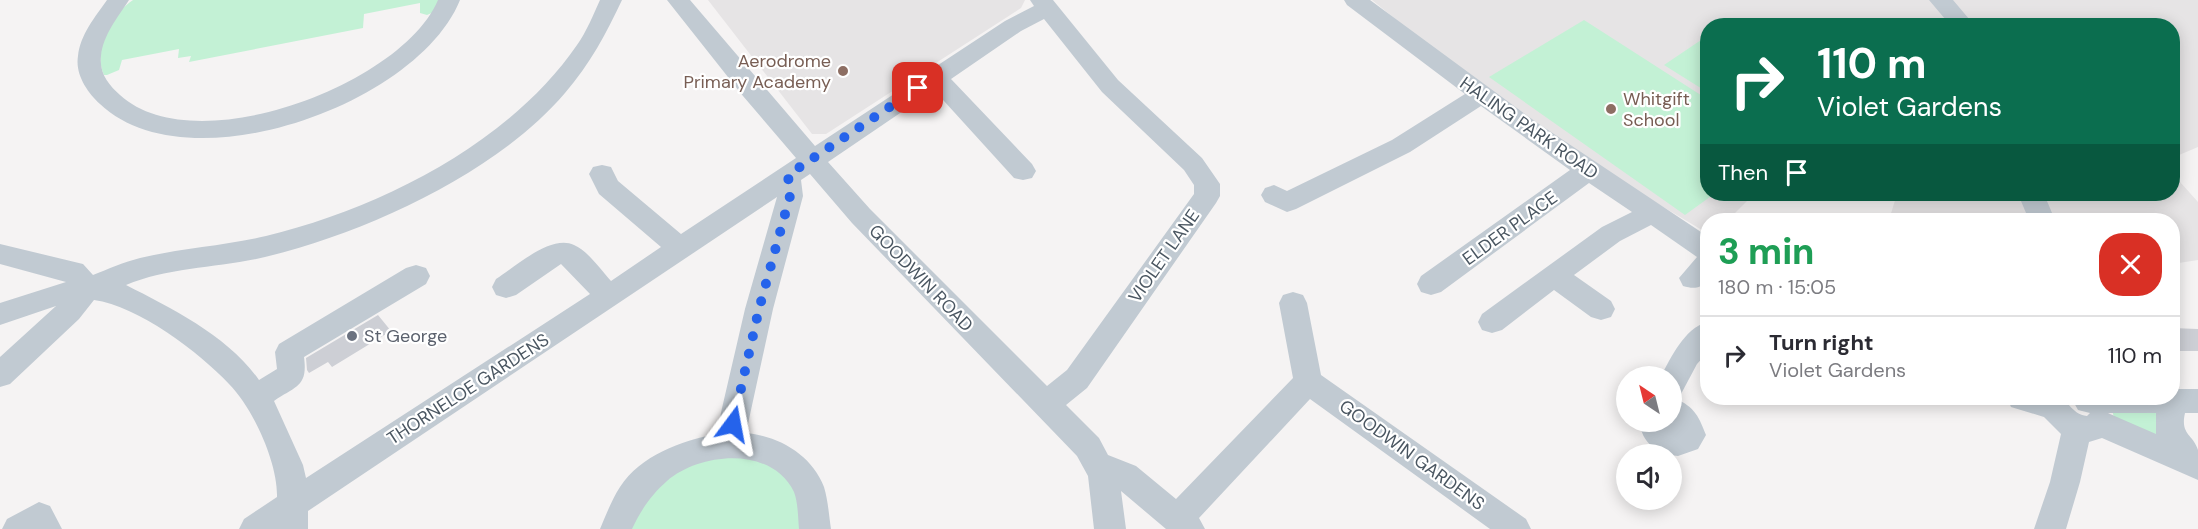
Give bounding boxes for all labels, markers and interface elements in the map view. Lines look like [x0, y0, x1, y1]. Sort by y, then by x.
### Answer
text: 110 m [1817, 36, 1927, 91]
icon: right [1718, 42, 1796, 120]
place label: Aerodrome Primary Academy [683, 49, 831, 94]
pin [892, 62, 943, 113]
marker: Aerodrome Primary Academy [836, 64, 850, 78]
icon: arrive [901, 71, 934, 104]
street label: HALING PARK ROAD [1455, 71, 1603, 185]
place label: Whitgift School [1623, 87, 1690, 132]
text: Violet Gardens [1817, 89, 2002, 124]
marker: Whitgift School [1604, 102, 1618, 116]
icon: arrive [1780, 156, 1813, 189]
text: Then [1718, 158, 1768, 187]
street label: ELDER PLACE [1458, 185, 1562, 271]
street label: VIOLET LANE [1123, 205, 1205, 307]
street label: GOODWIN ROAD [864, 219, 978, 337]
text: 3 min [1718, 228, 1814, 275]
button: close [2099, 233, 2162, 296]
text: 180 m · 15:05 [1718, 274, 1836, 300]
place label: St George [364, 324, 447, 348]
street label: THORNELOE GARDENS [382, 328, 554, 450]
text: Turn right [1769, 328, 1874, 357]
marker: St George [345, 329, 359, 343]
icon: right [1718, 339, 1751, 372]
text: 110 m [2108, 341, 2162, 370]
text: Violet Gardens [1769, 357, 1906, 383]
north arrow [1616, 366, 1682, 432]
map controls [1616, 366, 1682, 510]
position arrow [701, 392, 765, 456]
street label: GOODWIN GARDENS [1335, 394, 1489, 516]
button: sound [1616, 444, 1682, 510]

